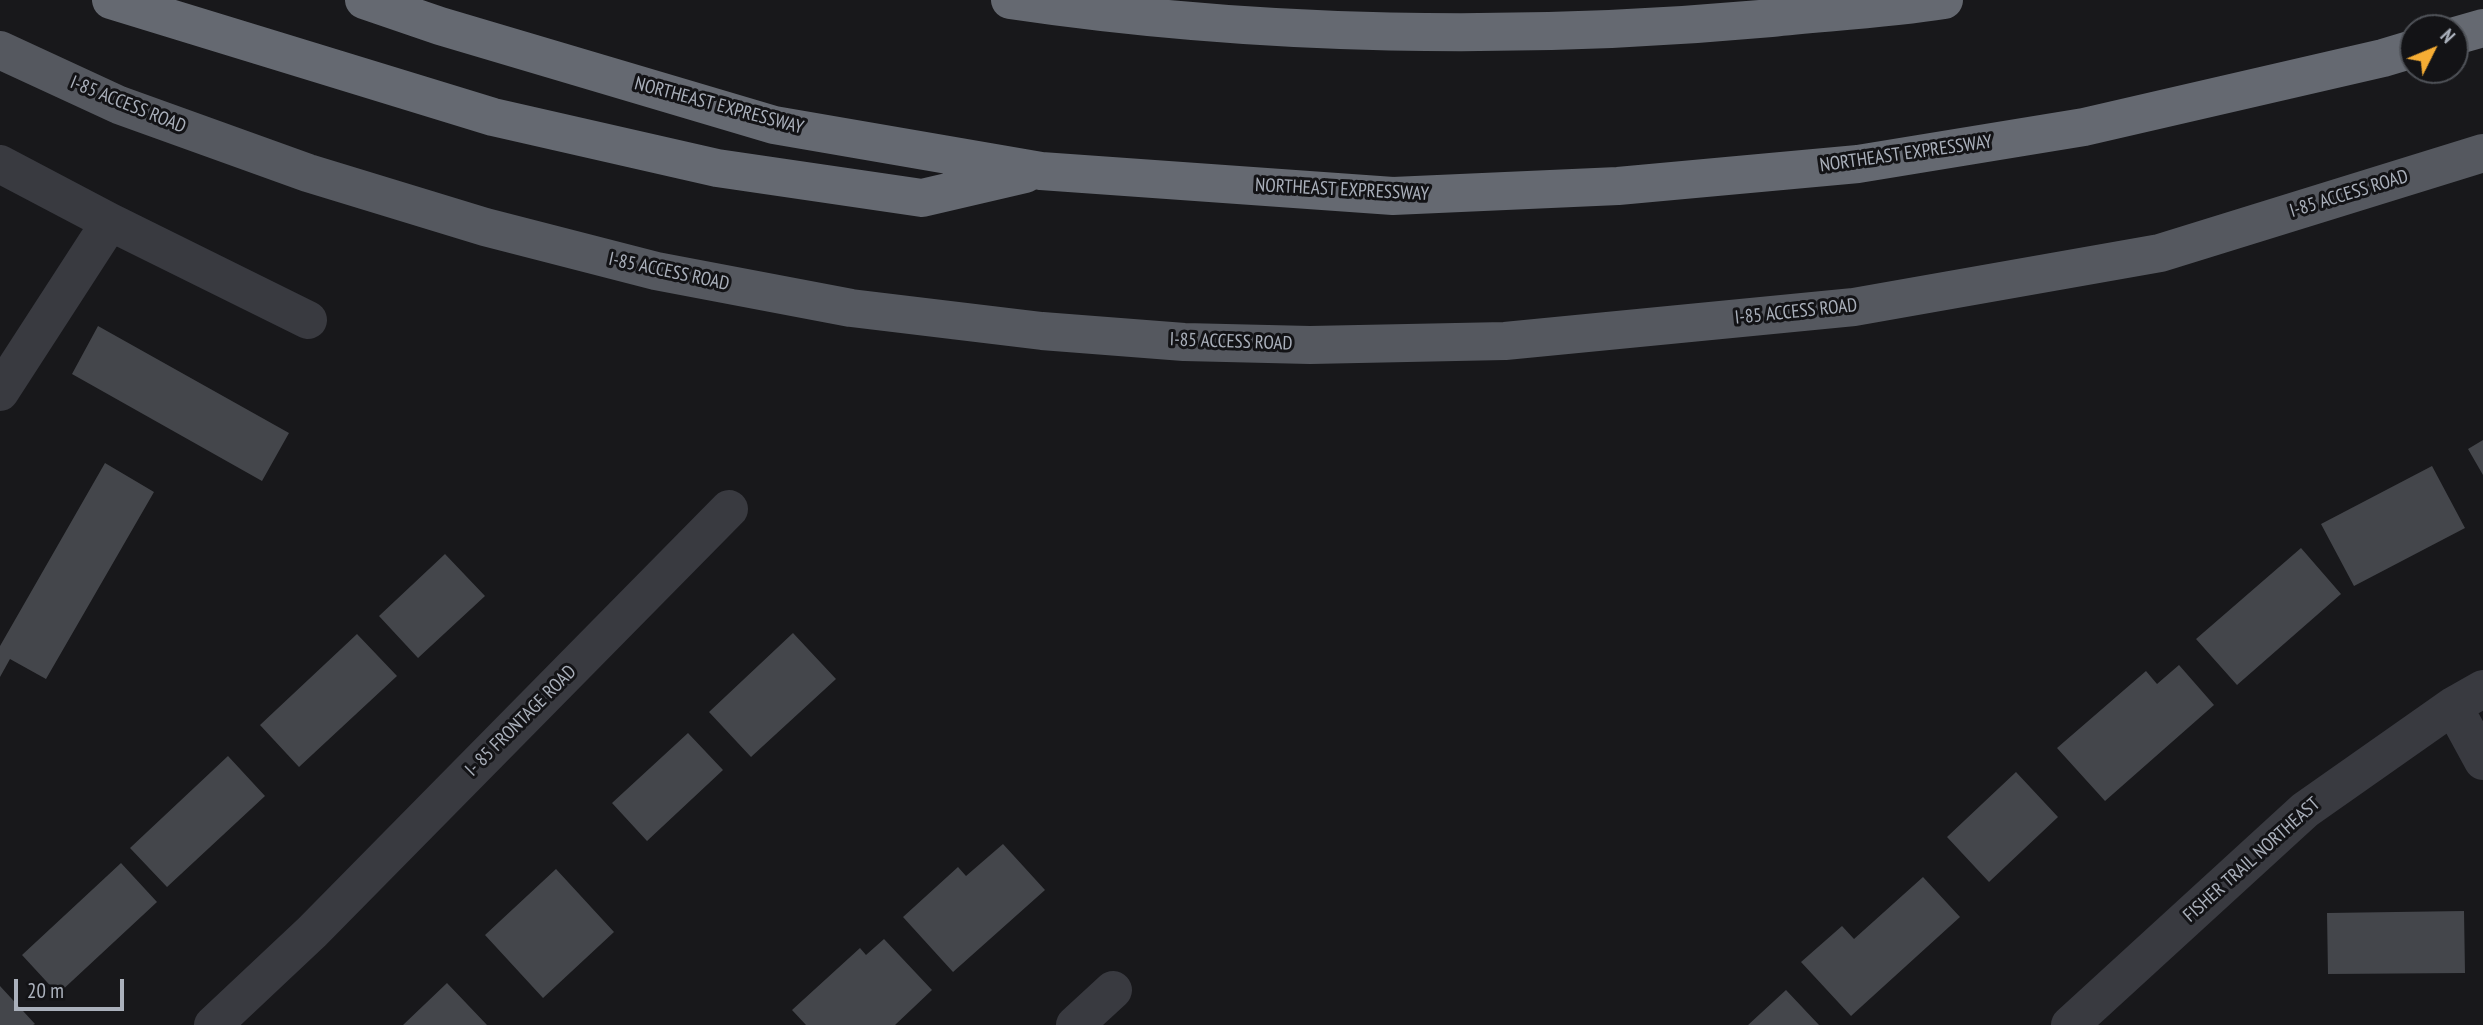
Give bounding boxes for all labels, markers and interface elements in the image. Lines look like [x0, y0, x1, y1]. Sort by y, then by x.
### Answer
north arrow [2399, 14, 2469, 84]
text: N [2436, 24, 2460, 48]
street label: I-85 ACCESS ROAD [67, 71, 189, 139]
street label: NORTHEAST EXPRESSWAY [632, 72, 806, 140]
street label: NORTHEAST EXPRESSWAY [1818, 131, 1994, 177]
street label: I-85 ACCESS ROAD [2287, 165, 2411, 223]
street label: NORTHEAST EXPRESSWAY [1255, 174, 1429, 206]
street label: I-85 ACCESS ROAD [607, 248, 731, 296]
street label: I-85 ACCESS ROAD [1734, 294, 1858, 330]
street label: I-85 ACCESS ROAD [1169, 328, 1293, 356]
street label: I- 85 FRONTAGE ROAD [461, 661, 581, 781]
street label: FISHER TRAIL NORTHEAST [2179, 793, 2325, 927]
scale bar [18, 965, 128, 1009]
text: 20 m [27, 977, 64, 1004]

